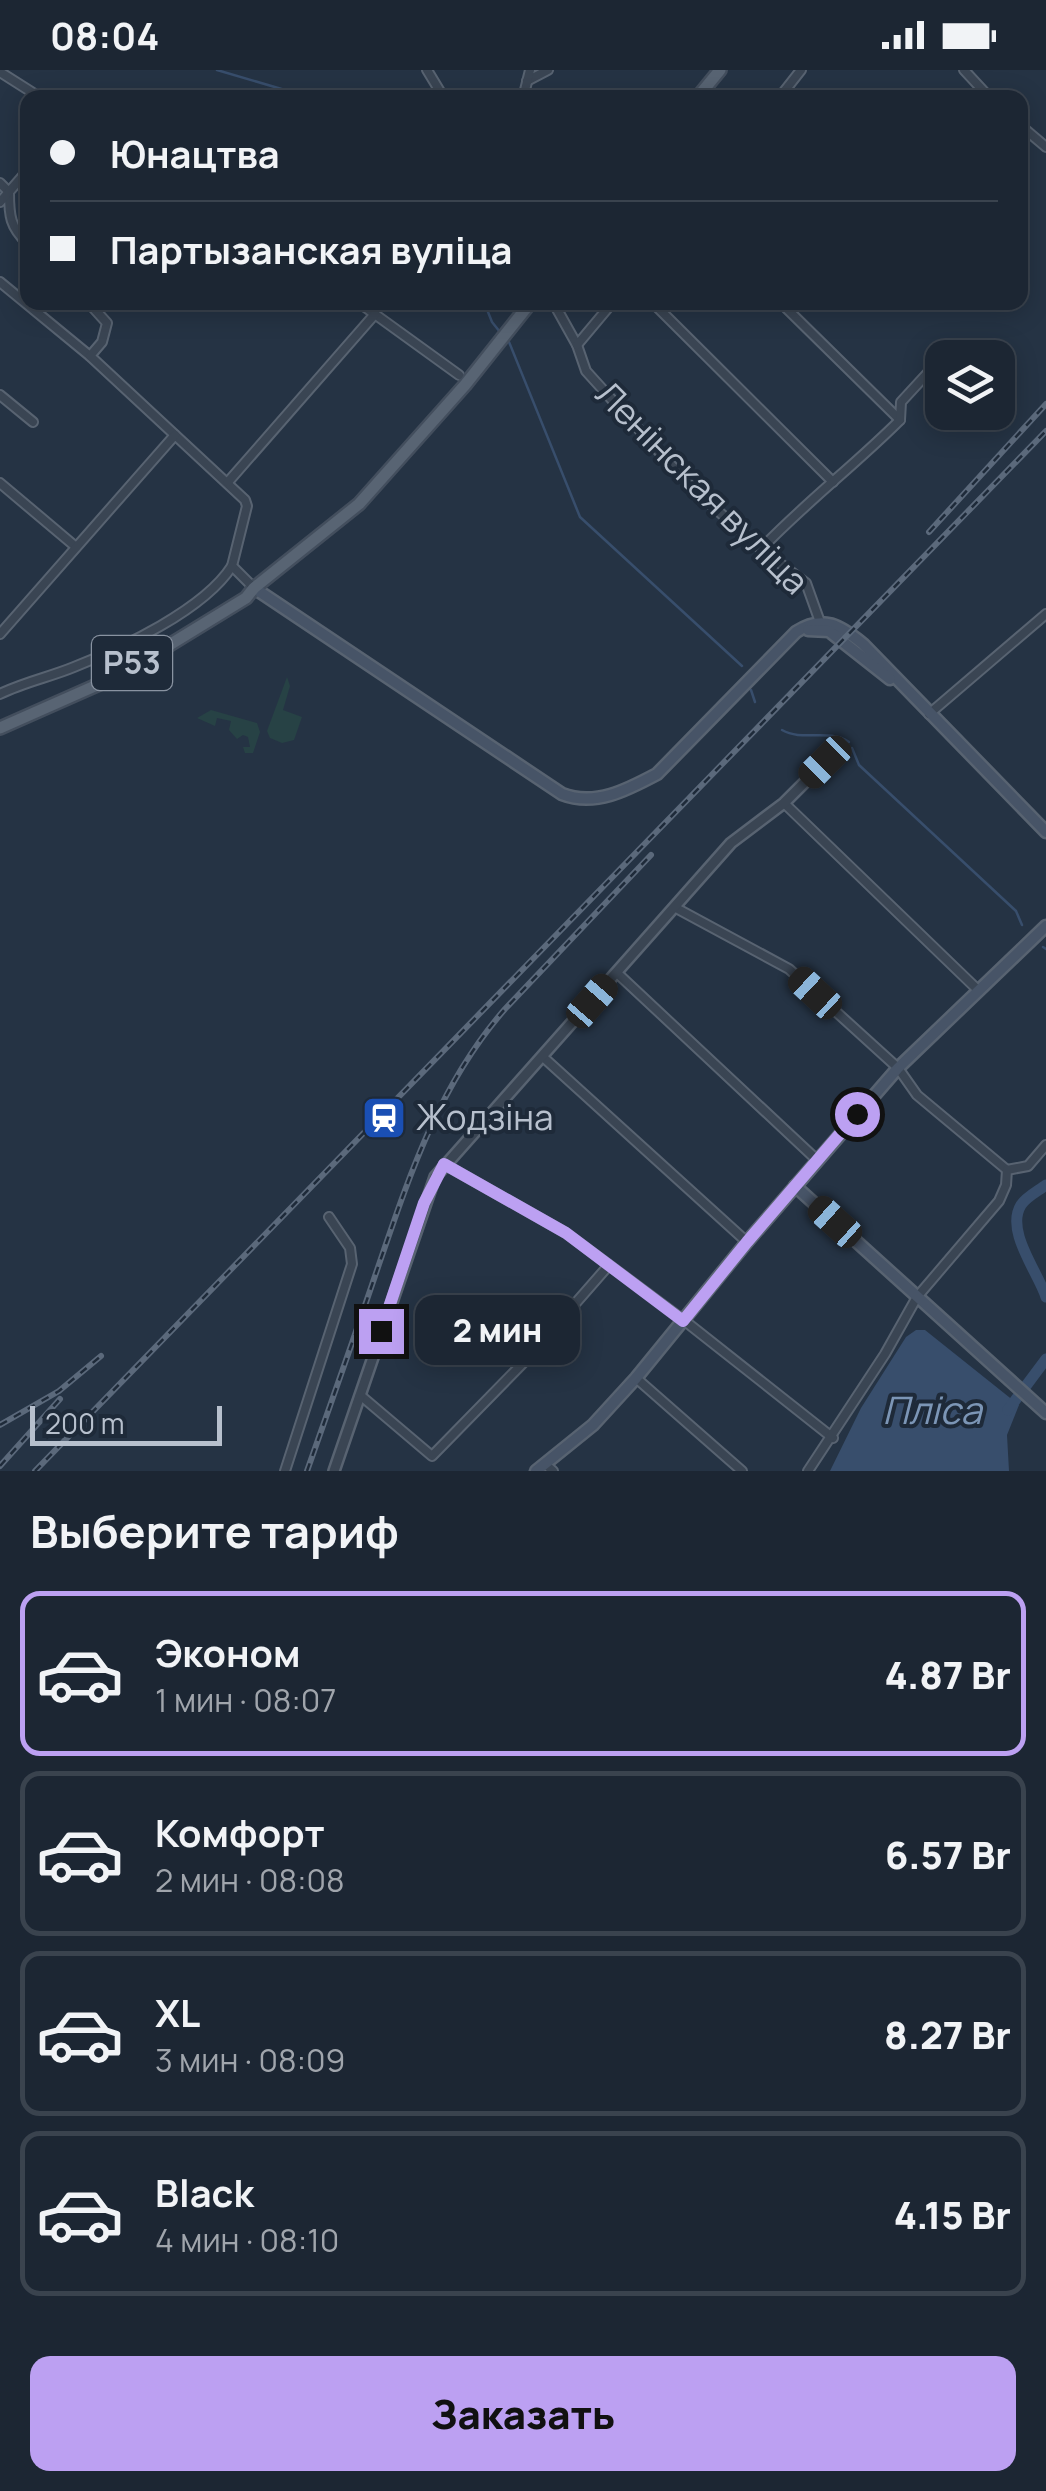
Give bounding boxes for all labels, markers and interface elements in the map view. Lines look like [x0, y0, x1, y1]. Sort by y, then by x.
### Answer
text: 08:04 [50, 9, 159, 61]
text: Юнацтва [110, 127, 280, 179]
text: Партызанская вуліца [110, 223, 512, 275]
map controls [925, 340, 1015, 430]
button: layers [925, 340, 1015, 430]
street label: Ленінская вуліца [586, 370, 820, 604]
road number: Р53 [92, 636, 172, 690]
car [793, 730, 857, 794]
car [783, 962, 847, 1024]
car [561, 969, 623, 1033]
route start [835, 1092, 880, 1137]
place label: Жодзіна [416, 1093, 553, 1141]
station icon: Жодзіна [361, 1095, 407, 1141]
car [803, 1191, 867, 1253]
callout: 2 мин [416, 1296, 581, 1366]
text: 2 мин [453, 1308, 542, 1352]
route end [359, 1309, 404, 1354]
water label: Пліса [882, 1383, 983, 1435]
scale bar [30, 1401, 222, 1446]
text: 200 m [45, 1404, 124, 1442]
text: Выберите тариф [30, 1500, 399, 1562]
text: Эконом [155, 1626, 301, 1678]
icon: car [35, 1629, 125, 1719]
text: 4.87 Br [884, 1648, 1011, 1700]
text: 1 мин · 08:07 [155, 1678, 336, 1722]
text: Комфорт [155, 1806, 325, 1858]
icon: car [35, 1809, 125, 1899]
text: 6.57 Br [885, 1828, 1011, 1880]
text: 2 мин · 08:08 [155, 1858, 345, 1902]
text: XL [155, 1986, 200, 2038]
icon: car [35, 1989, 125, 2079]
text: 8.27 Br [884, 2008, 1011, 2060]
text: 3 мин · 08:09 [155, 2038, 345, 2082]
text: Black [155, 2166, 254, 2218]
icon: car [35, 2169, 125, 2259]
text: 4.15 Br [894, 2188, 1011, 2240]
text: 4 мин · 08:10 [155, 2218, 339, 2262]
button: Заказать [30, 2356, 1016, 2471]

